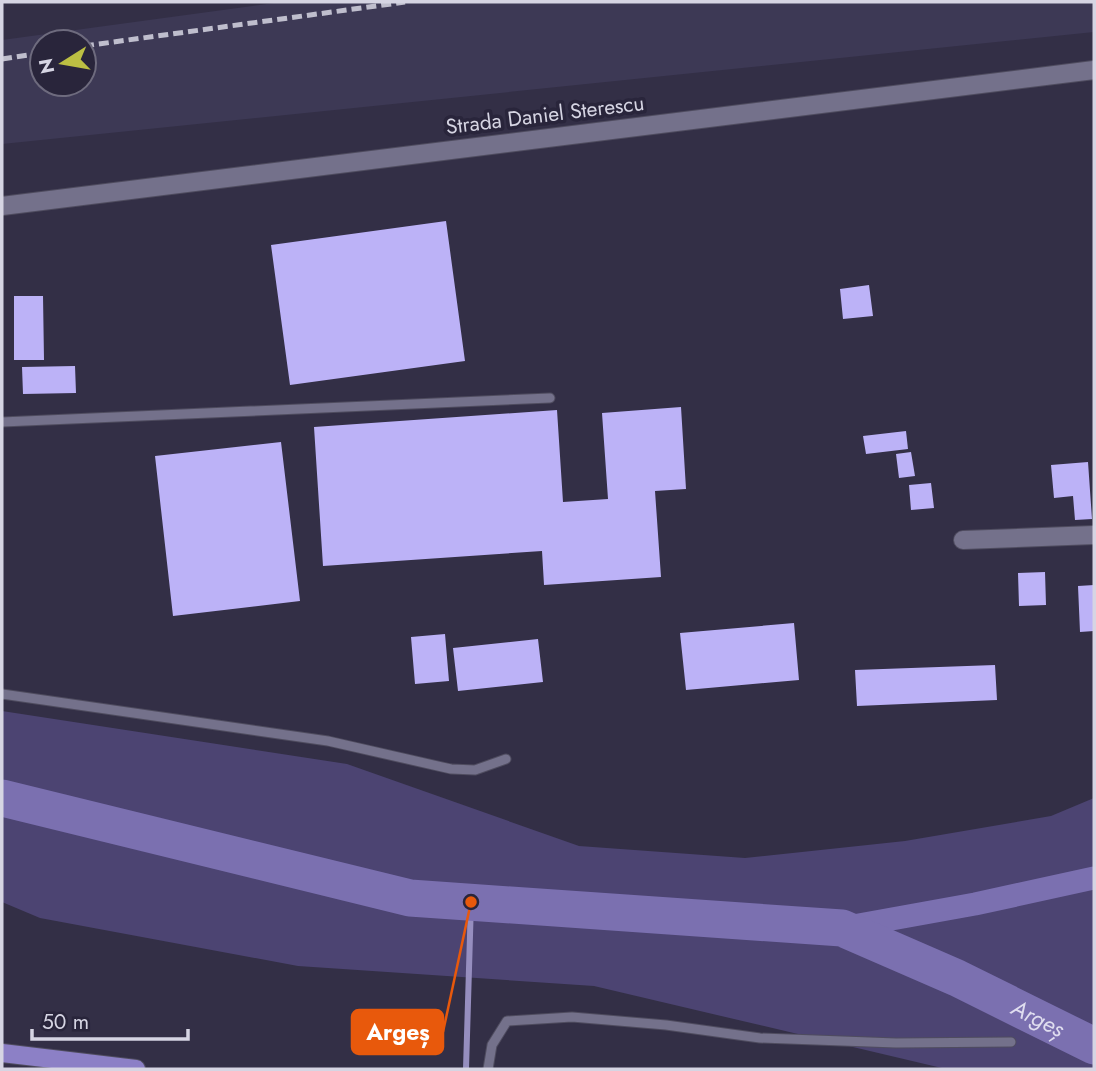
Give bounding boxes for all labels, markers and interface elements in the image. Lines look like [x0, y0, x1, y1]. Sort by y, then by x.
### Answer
north arrow [28, 28, 98, 98]
text: N [32, 56, 61, 76]
street label: Strada Daniel Sterescu [444, 88, 646, 142]
water label: Argeș [1005, 990, 1071, 1046]
scale bar [32, 998, 187, 1042]
text: 50 m [42, 1007, 89, 1037]
callout: Argeș [352, 1010, 443, 1054]
text: Argeș [365, 1015, 430, 1049]

